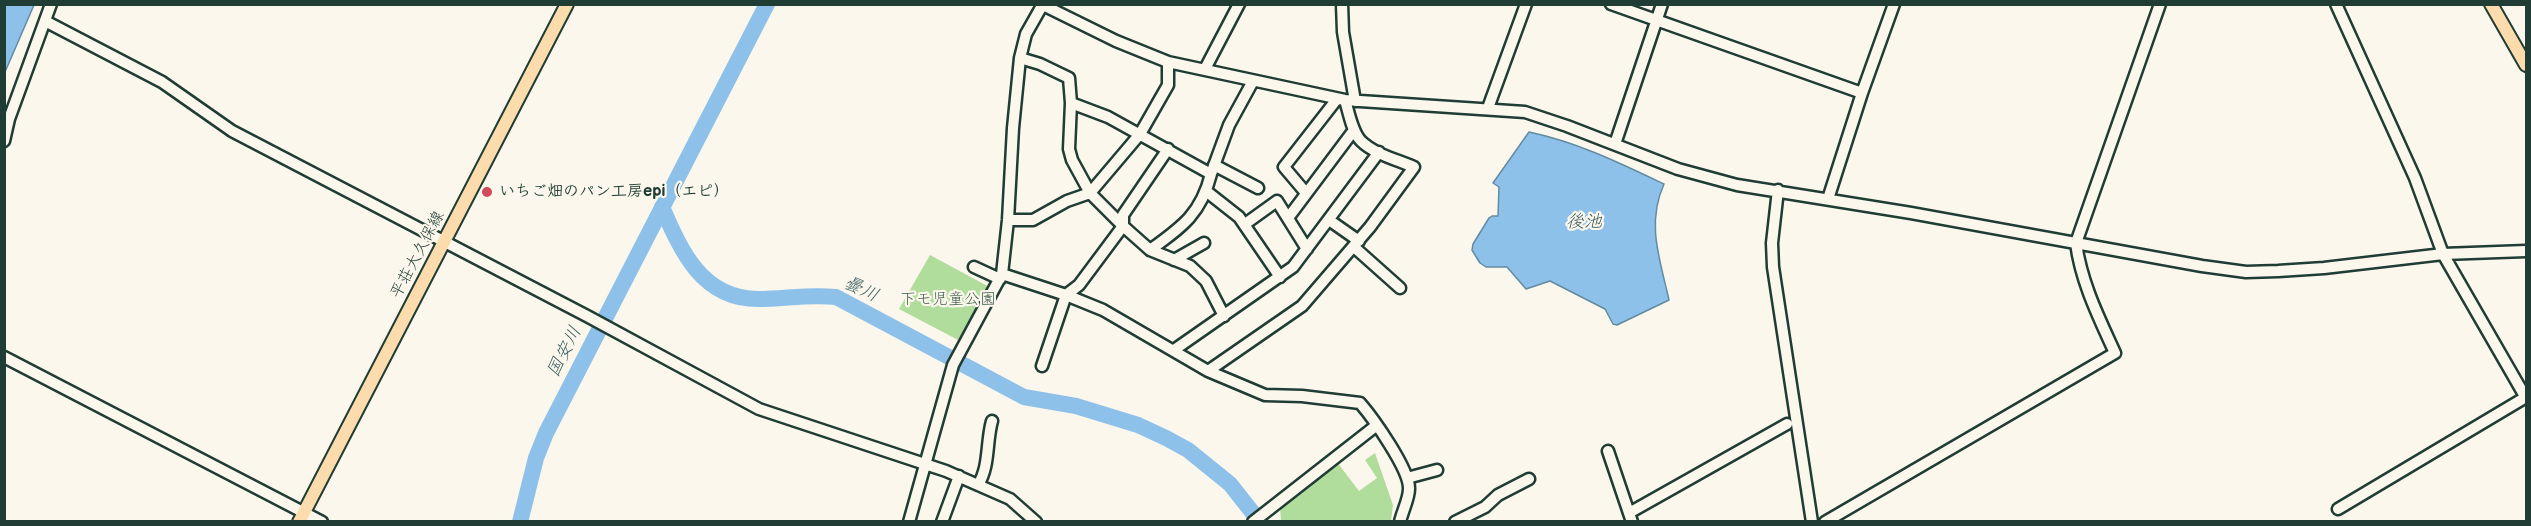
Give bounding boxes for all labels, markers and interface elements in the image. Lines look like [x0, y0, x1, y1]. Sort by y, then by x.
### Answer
place label: いちご畑のパン工房epi（エピ） [499, 182, 729, 202]
marker: いちご畑のパン工房epi（エピ） [480, 185, 494, 199]
street label: 平荘大久保線 [387, 208, 449, 302]
water label: 後池 [1566, 211, 1602, 233]
water label: 曇川 [840, 273, 882, 307]
park label: 下モ児童公園 [900, 290, 996, 310]
water label: 国安川 [543, 323, 587, 381]

